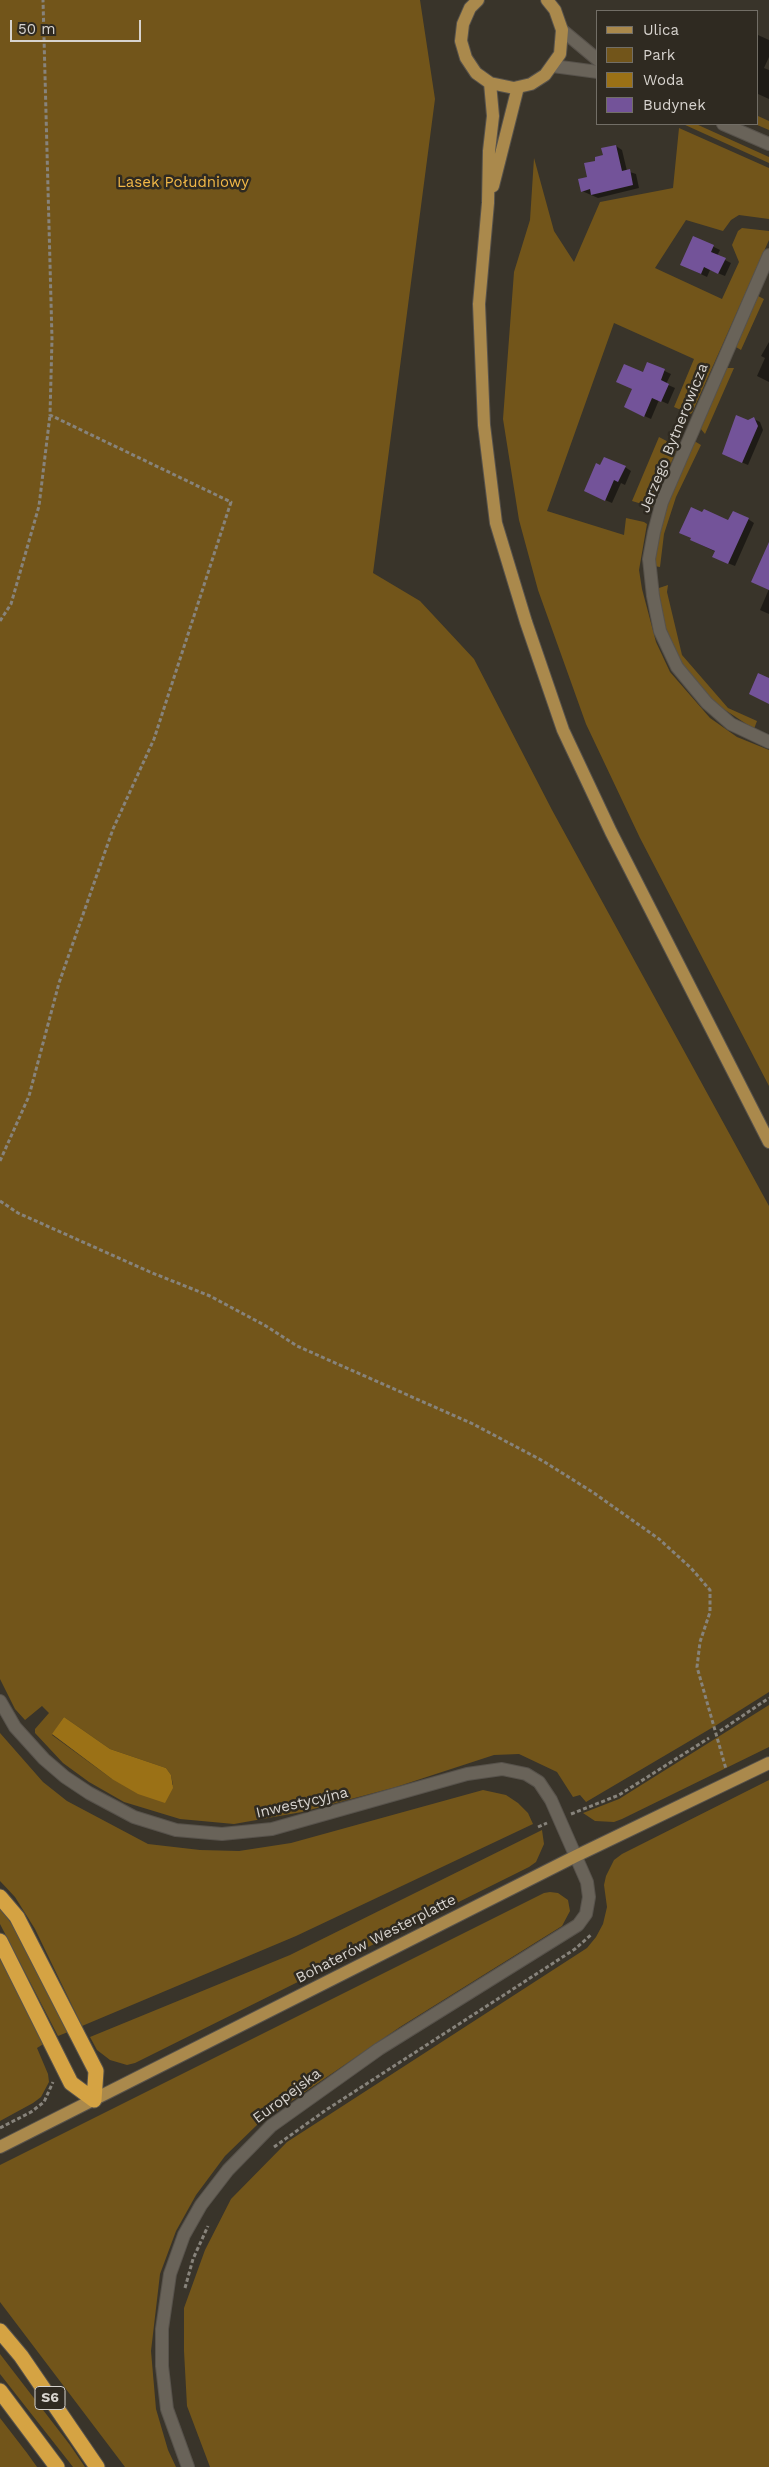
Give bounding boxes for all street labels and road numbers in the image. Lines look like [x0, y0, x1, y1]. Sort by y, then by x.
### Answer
street label: Jerzego Bytnerowicza [636, 361, 712, 515]
street label: Inwestycyjna [254, 1784, 350, 1822]
street label: Bohaterów Westerplatte [293, 1891, 459, 1987]
street label: Europejska [250, 2065, 324, 2127]
road number: S6 [35, 2386, 65, 2410]

